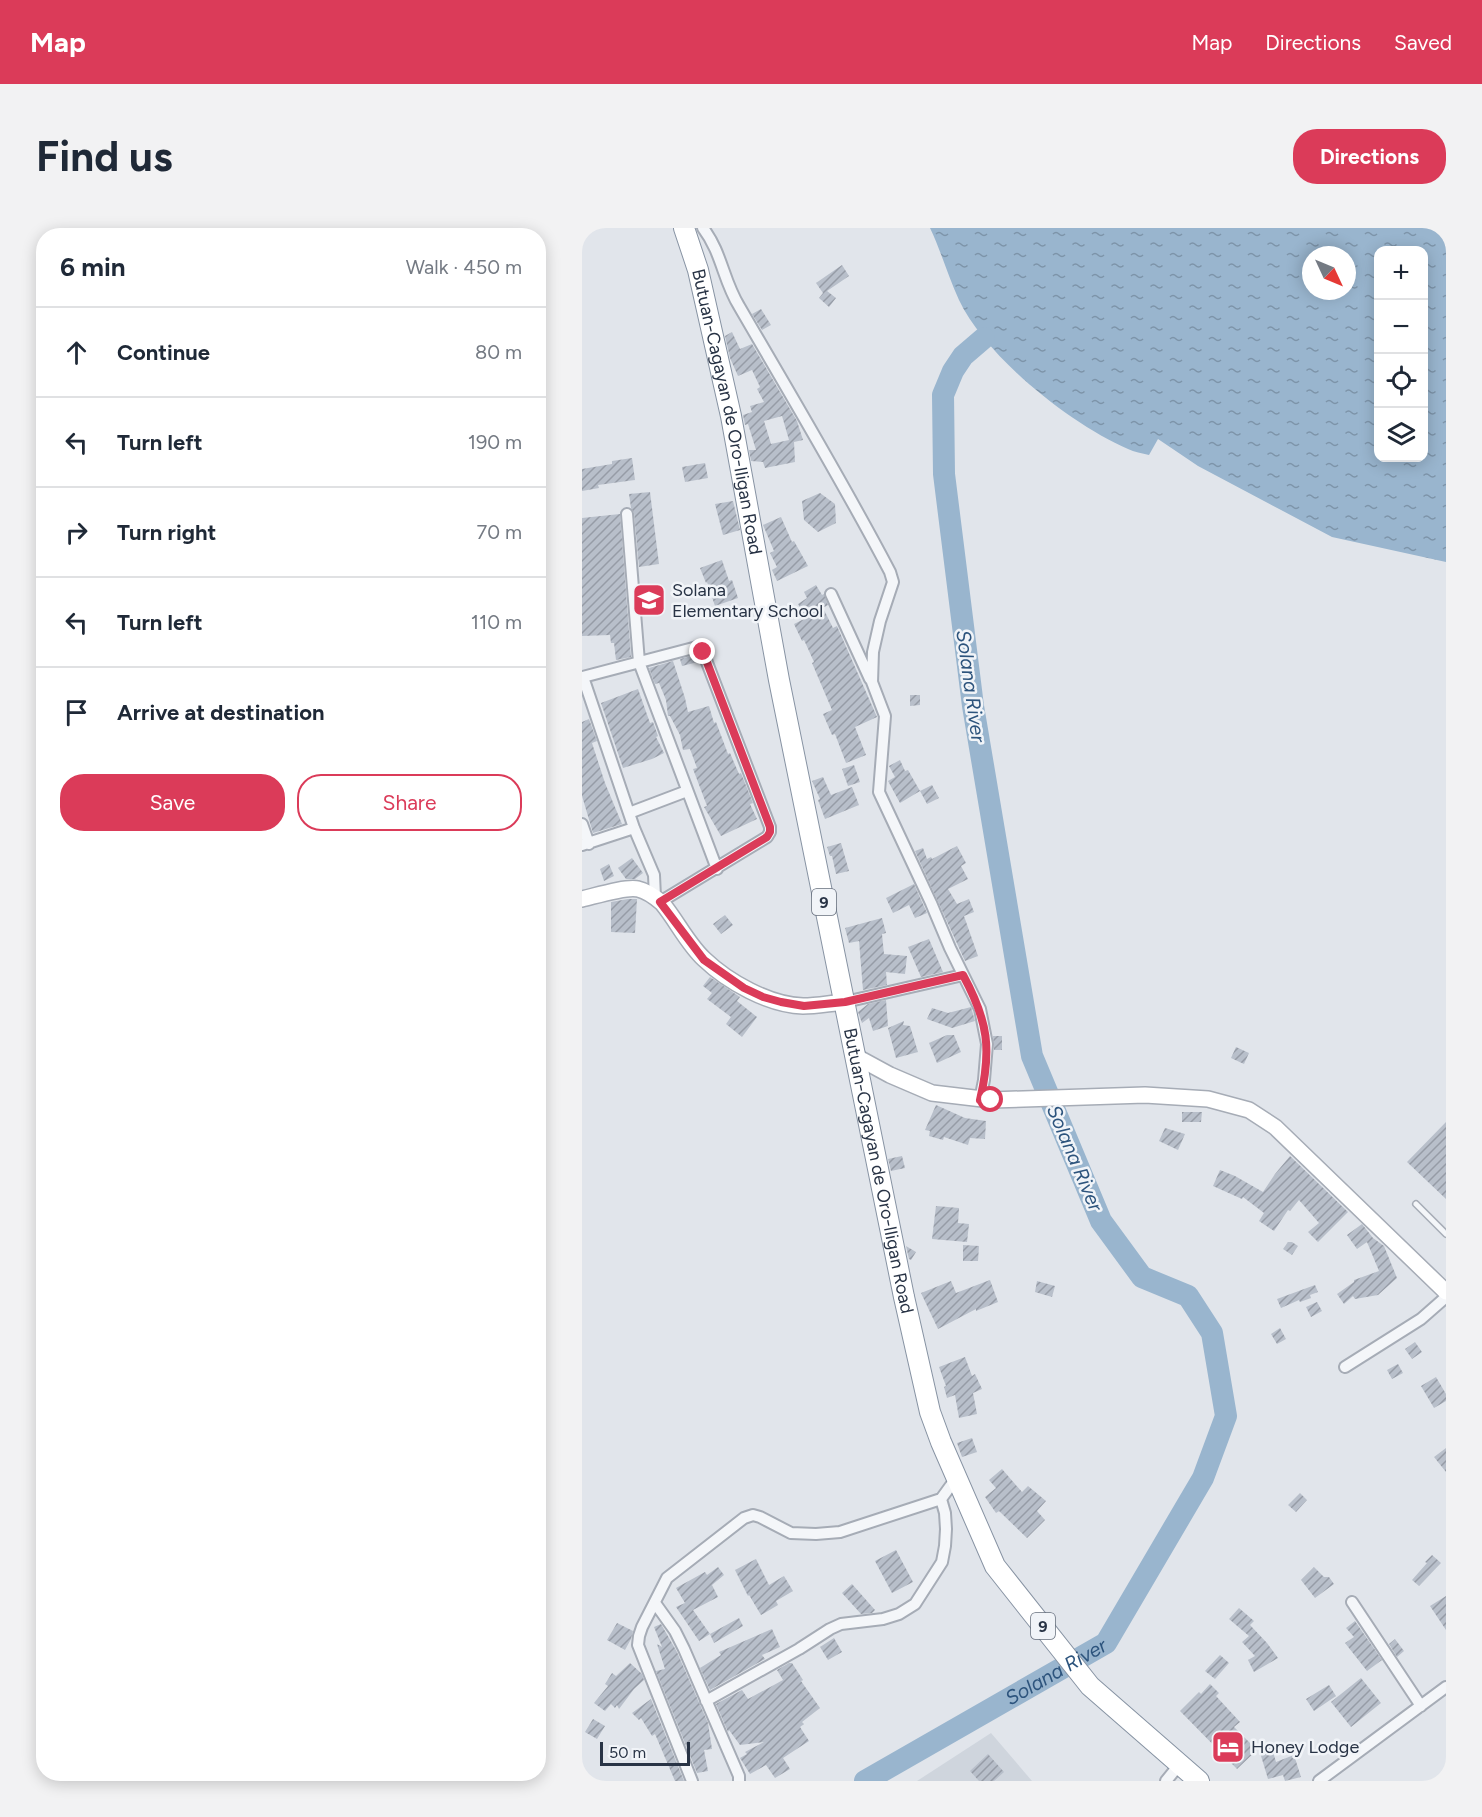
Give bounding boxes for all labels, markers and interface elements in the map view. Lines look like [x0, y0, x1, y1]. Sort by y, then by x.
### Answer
text: Map [30, 25, 86, 59]
text: Map [1191, 30, 1232, 55]
text: Directions [1265, 30, 1361, 55]
text: Saved [1394, 30, 1452, 55]
button: Directions [1293, 129, 1446, 184]
text: Find us [36, 131, 173, 182]
north arrow [1302, 246, 1356, 300]
map controls [1374, 246, 1428, 462]
button: + [1374, 246, 1428, 300]
text: 6 min [60, 251, 126, 283]
text: Walk · 450 m [406, 255, 522, 279]
street label: Butuan-Cagayan de Oro-Iligan Road [687, 267, 767, 556]
button: − [1374, 300, 1428, 354]
icon: ahead [60, 336, 93, 369]
text: Continue [117, 339, 210, 366]
text: 80 m [475, 340, 522, 364]
button: locate [1374, 354, 1428, 408]
button: layers [1374, 408, 1428, 462]
icon: left [60, 426, 93, 459]
text: Turn left [117, 429, 203, 456]
text: 190 m [468, 430, 522, 454]
icon: right [60, 516, 93, 549]
text: Turn right [117, 519, 216, 546]
text: 70 m [476, 520, 522, 544]
place label: Solana Elementary School [672, 579, 823, 622]
school or university icon: Solana Elementary School [631, 582, 667, 618]
icon: left [60, 606, 93, 639]
text: Turn left [117, 609, 203, 636]
text: 110 m [471, 610, 522, 634]
water label: Solana River [951, 628, 991, 745]
route end [689, 638, 715, 664]
icon: arrive [60, 696, 93, 729]
text: Arrive at destination [117, 699, 325, 726]
button: Save [60, 774, 285, 831]
button: Share [297, 774, 522, 831]
road number: 9 [812, 889, 836, 915]
street label: Butuan-Cagayan de Oro-Iligan Road [839, 1026, 918, 1316]
route start [977, 1086, 1003, 1112]
water label: Solana River [1042, 1101, 1109, 1216]
road number: 9 [1031, 1613, 1055, 1639]
water label: Solana River [1001, 1633, 1112, 1710]
hotel icon: Honey Lodge [1210, 1729, 1246, 1765]
place label: Honey Lodge [1251, 1736, 1359, 1758]
scale bar [600, 1739, 690, 1766]
text: 50 m [609, 1743, 646, 1762]

